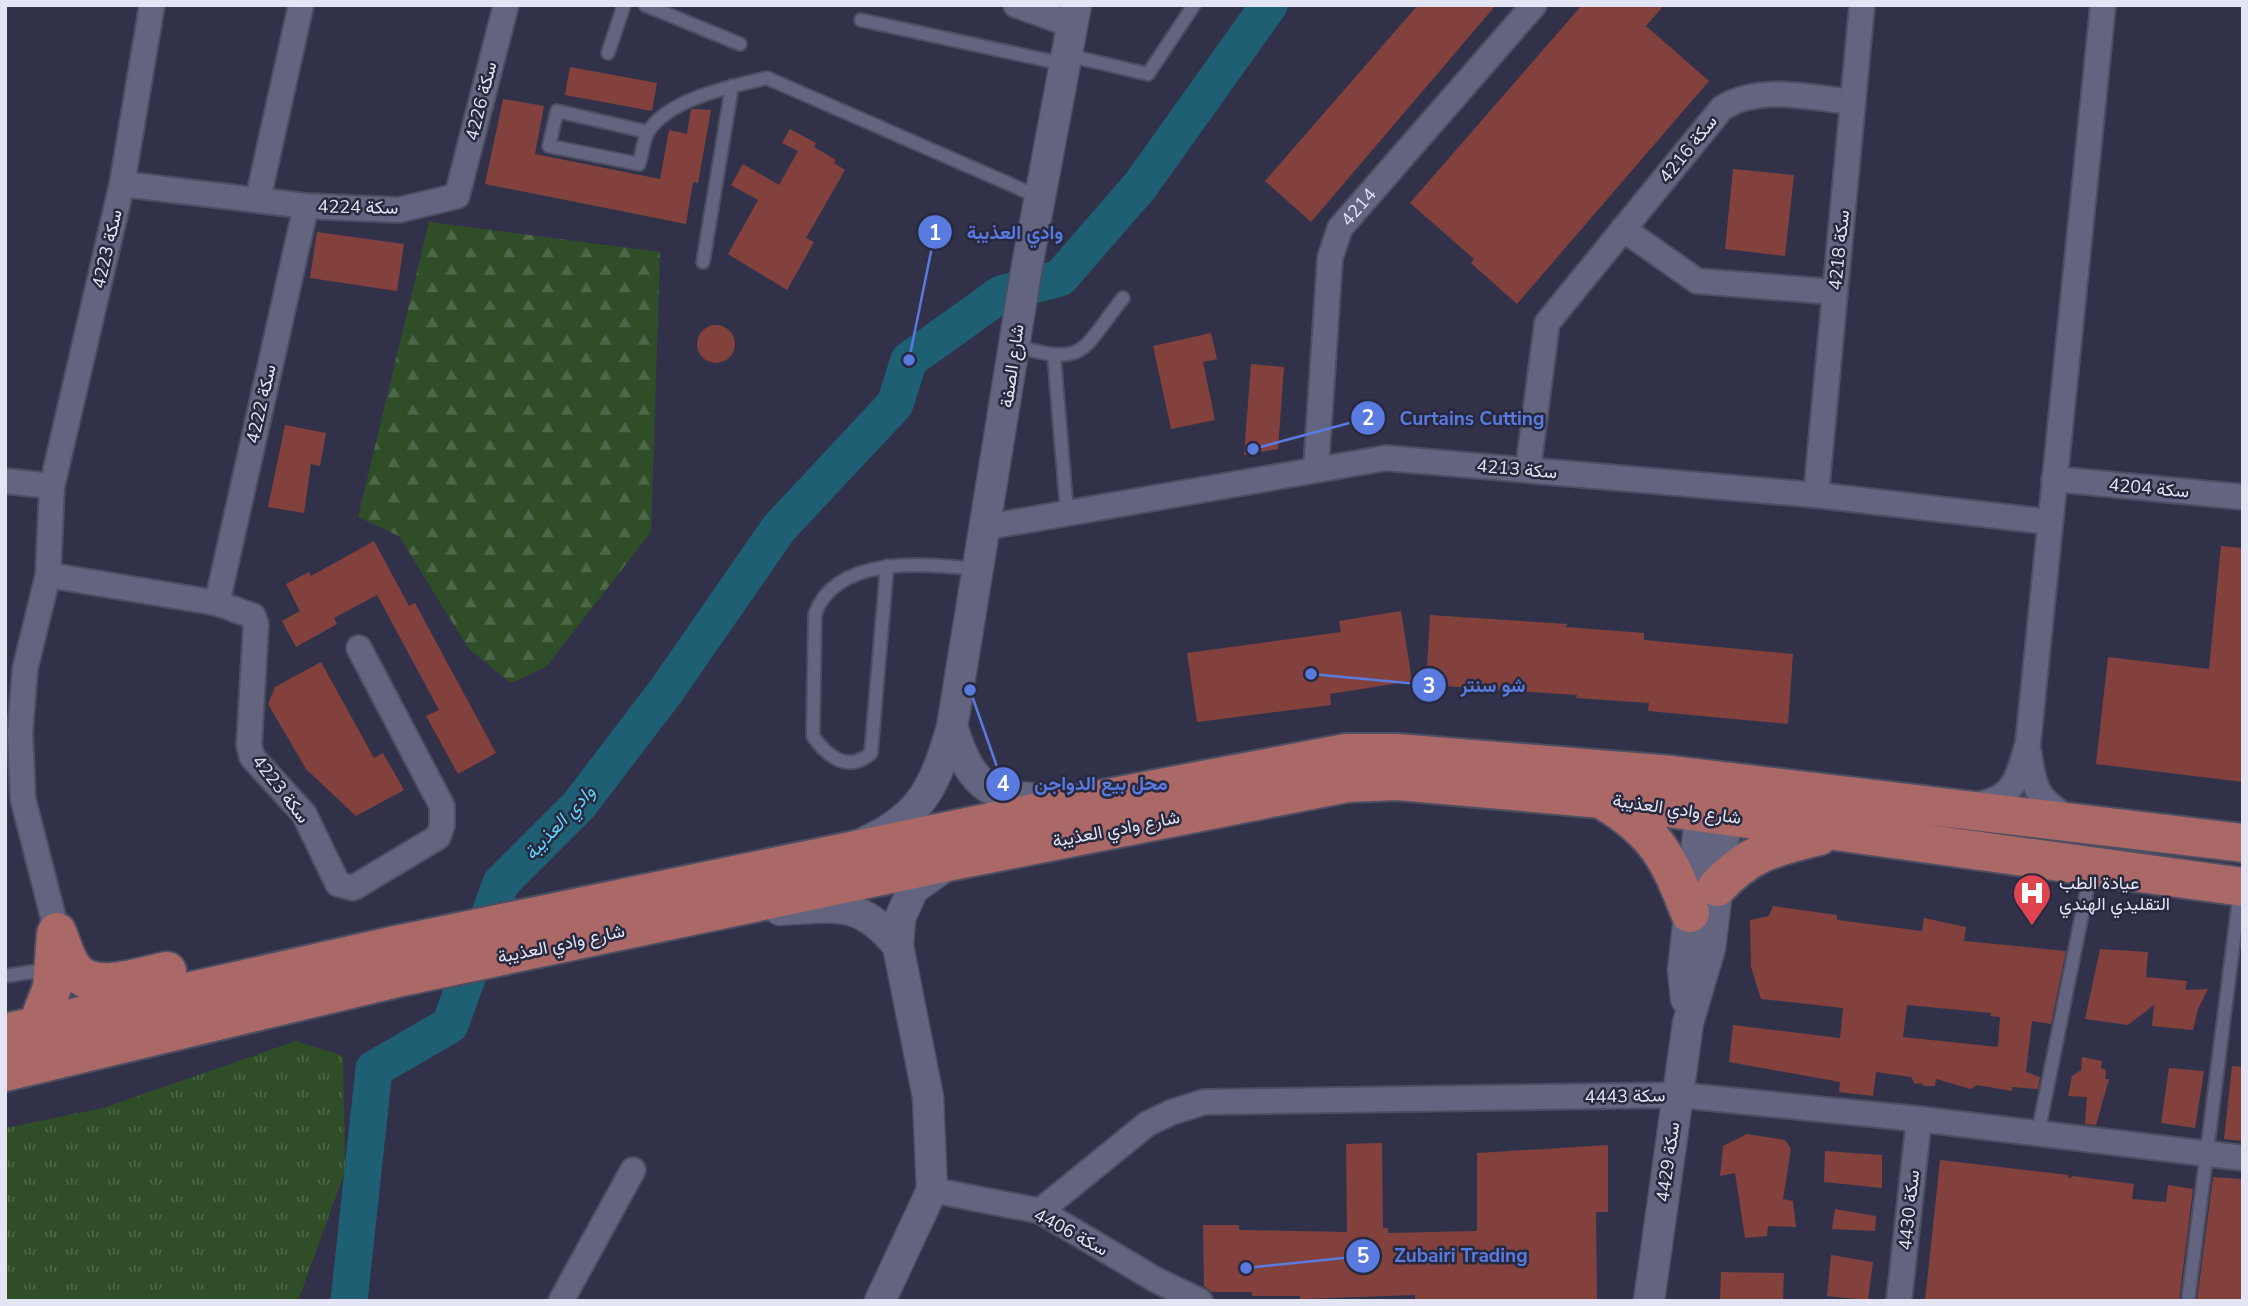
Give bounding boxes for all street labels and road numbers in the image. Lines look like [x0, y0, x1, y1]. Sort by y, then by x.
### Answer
street label: سكة 4226 [460, 59, 502, 143]
street label: سكة 4216 [1653, 110, 1723, 188]
street label: 4214 [1335, 183, 1382, 231]
street label: سكة 4224 [318, 194, 398, 220]
street label: سكة 4223 [86, 207, 128, 291]
street label: سكة 4218 [1823, 209, 1855, 291]
street label: شارع الصفة [994, 323, 1030, 409]
street label: سكة 4222 [240, 362, 282, 446]
street label: سكة 4213 [1476, 454, 1558, 484]
street label: سكة 4204 [2108, 473, 2190, 503]
street label: سكة 4223 [247, 750, 315, 828]
street label: شارع وادي العذيبة [1611, 788, 1743, 833]
street label: شارع وادي العذيبة [1050, 805, 1182, 856]
street label: شارع وادي العذيبة [495, 919, 627, 972]
street label: سكة 4443 [1585, 1083, 1665, 1109]
street label: سكة 4429 [1651, 1120, 1685, 1204]
street label: سكة 4430 [1893, 1169, 1925, 1251]
street label: سكة 4406 [1030, 1202, 1112, 1262]

